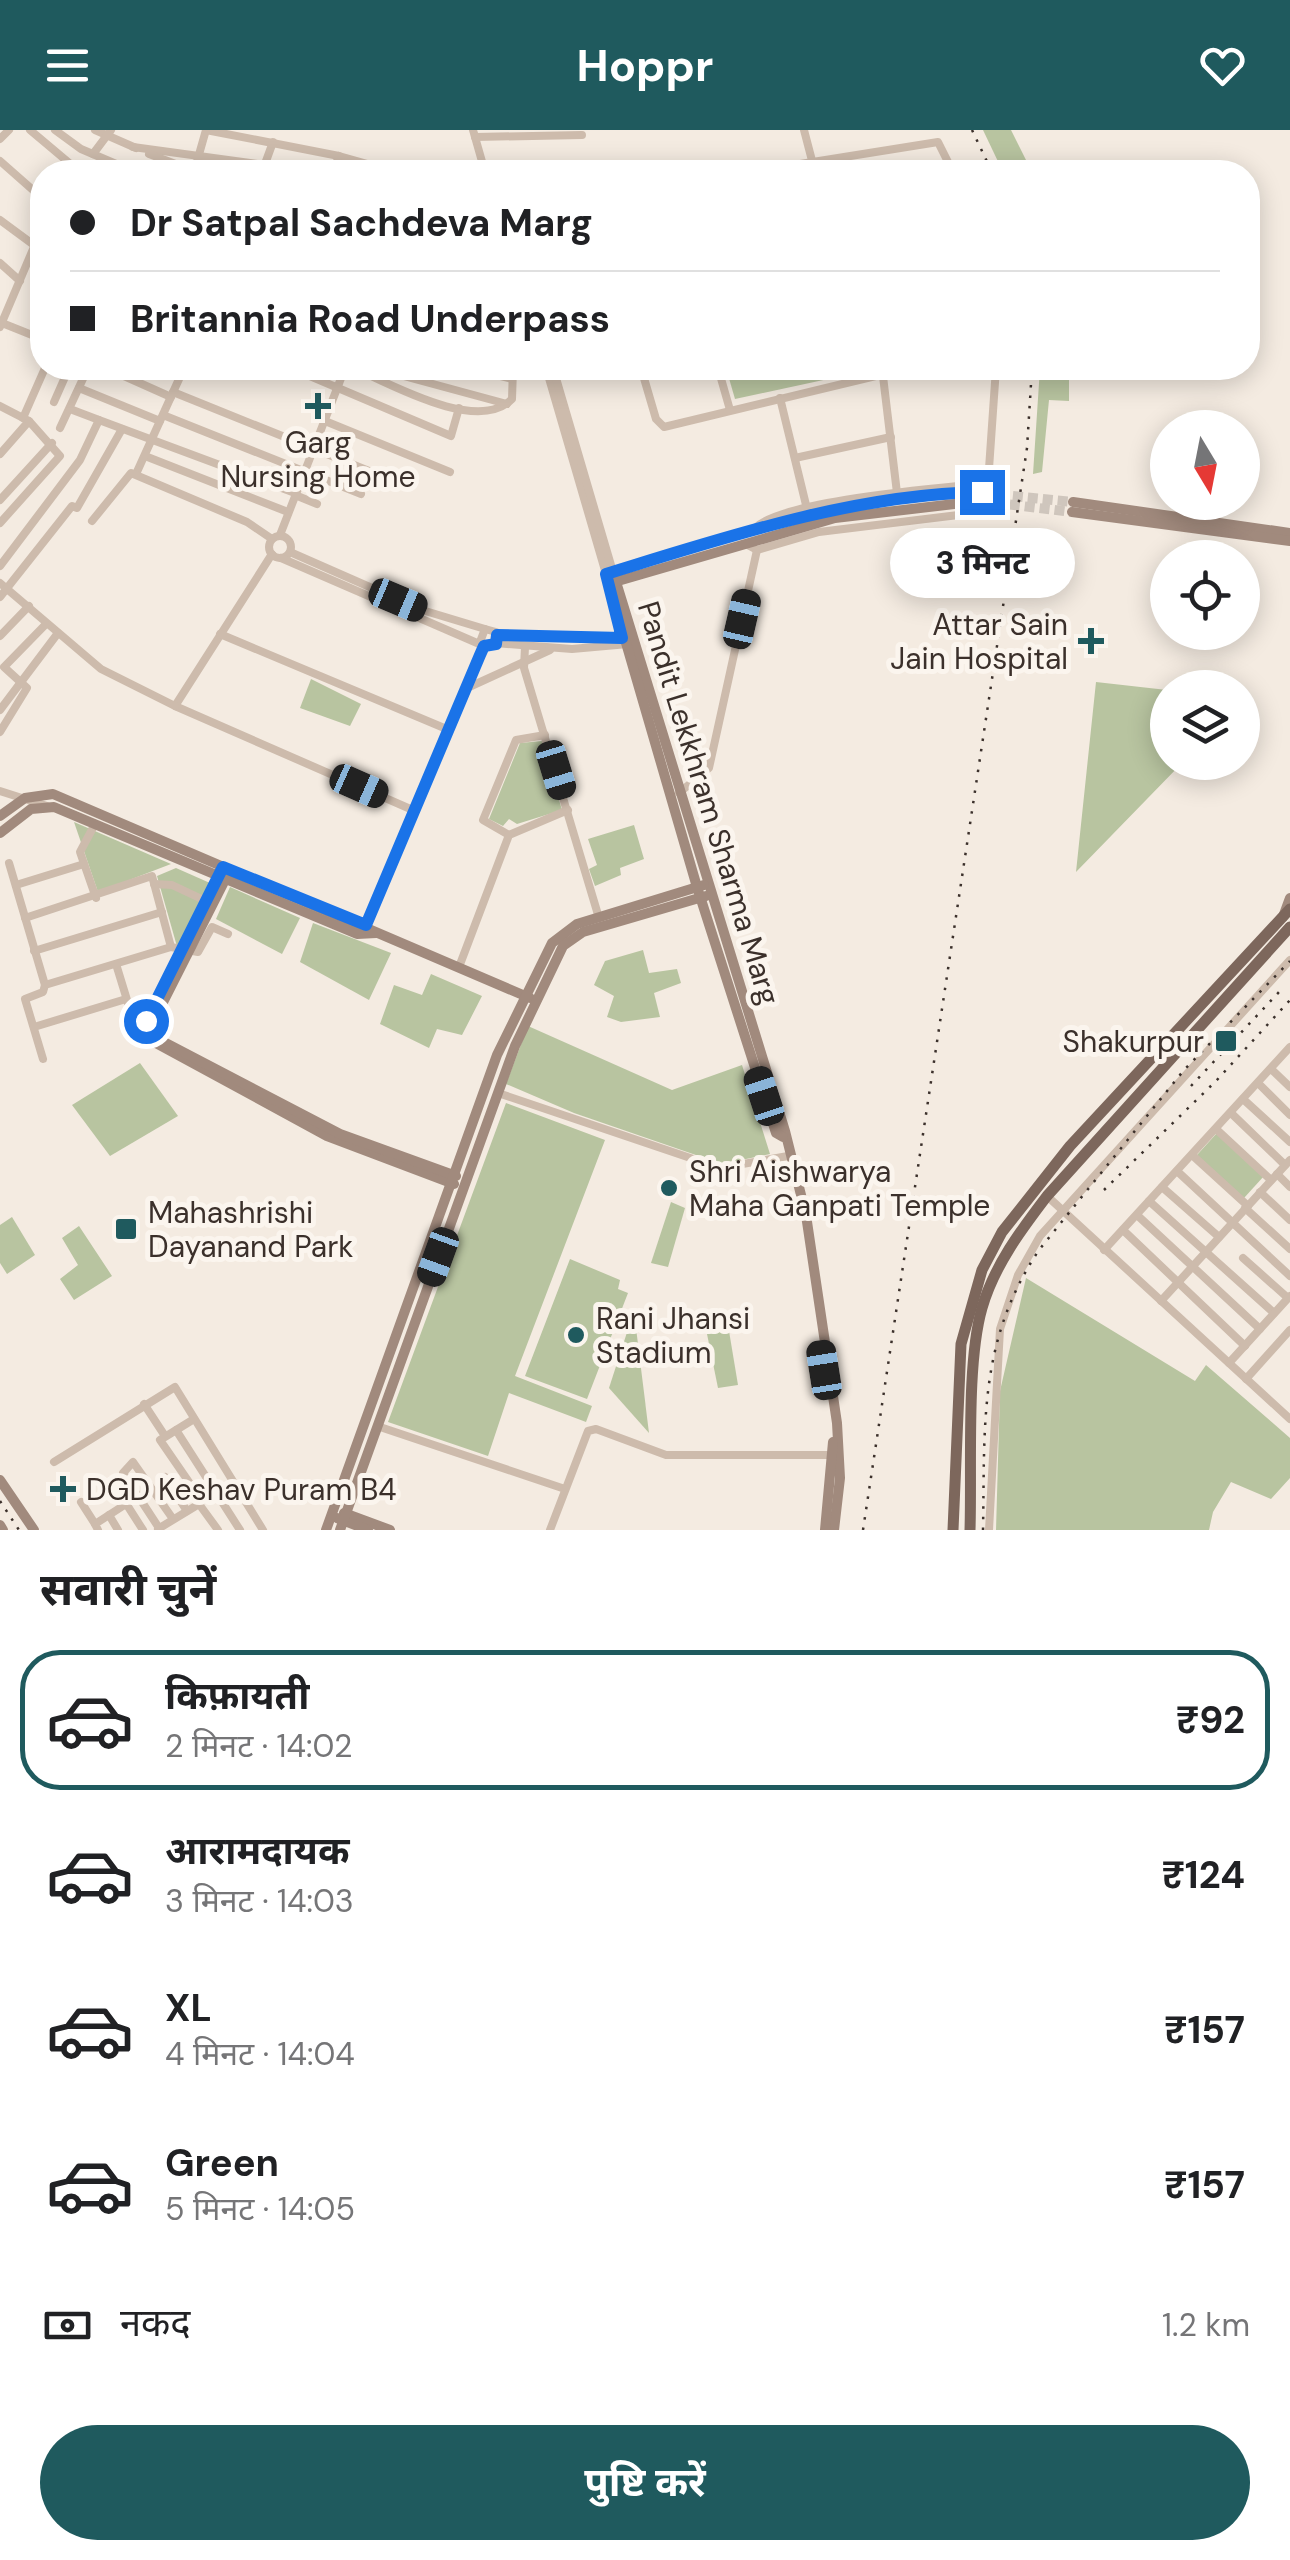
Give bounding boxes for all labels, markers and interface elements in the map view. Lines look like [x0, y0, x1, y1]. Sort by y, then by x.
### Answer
text: Hoppr [577, 36, 713, 95]
icon: menu [40, 38, 95, 93]
icon: heart [1195, 38, 1250, 93]
text: Dr Satpal Sachdeva Marg [130, 198, 593, 248]
text: Britannia Road Underpass [130, 294, 610, 344]
marker: Garg Nursing Home [305, 393, 331, 419]
north arrow [1150, 410, 1260, 520]
map controls [1150, 410, 1260, 780]
place label: Garg Nursing Home [220, 423, 416, 496]
route end [960, 470, 1005, 515]
callout: 3 मिनट [890, 527, 1074, 597]
button: locate [1150, 540, 1260, 650]
text: 3 मिनट [936, 542, 1029, 584]
car [365, 574, 431, 626]
car [721, 586, 763, 652]
street label: Pandit Lekkhram Sharma Marg [629, 596, 789, 1010]
place label: Attar Sain Jain Hospital [890, 605, 1068, 678]
marker: Attar Sain Jain Hospital [1078, 628, 1104, 654]
button: layers [1150, 670, 1260, 780]
car [533, 737, 579, 803]
car [325, 760, 393, 812]
route start [124, 999, 169, 1044]
place label: Shakurpur [1063, 1022, 1204, 1061]
marker: Shakurpur [1213, 1028, 1239, 1054]
car [740, 1063, 788, 1129]
place label: Shri Aishwarya Maha Ganpati Temple [689, 1152, 990, 1225]
marker: Shri Aishwarya Maha Ganpati Temple [658, 1177, 680, 1199]
place label: Mahashrishi Dayanand Park [148, 1193, 353, 1266]
marker: Mahashrishi Dayanand Park [113, 1216, 139, 1242]
car [414, 1224, 462, 1290]
place label: Rani Jhansi Stadium [596, 1299, 750, 1372]
marker: Rani Jhansi Stadium [565, 1324, 587, 1346]
car [804, 1338, 844, 1402]
place label: DGD Keshav Puram B4 [86, 1470, 396, 1509]
marker: DGD Keshav Puram B4 [50, 1476, 76, 1502]
text: सवारी चुनें [40, 1560, 216, 1619]
text: किफ़ायती [165, 1671, 309, 1721]
icon: car [45, 1675, 135, 1765]
text: ₹92 [1176, 1695, 1245, 1745]
text: 2 मिनट · 14:02 [165, 1725, 353, 1767]
text: आरामदायक [165, 1826, 349, 1876]
icon: car [45, 1830, 135, 1920]
text: ₹124 [1161, 1850, 1245, 1900]
text: 3 मिनट · 14:03 [165, 1880, 354, 1922]
text: XL [165, 1983, 212, 2033]
icon: car [45, 1985, 135, 2075]
text: ₹157 [1164, 2005, 1245, 2055]
text: 4 मिनट · 14:04 [165, 2033, 355, 2075]
text: Green [165, 2138, 279, 2188]
icon: car [45, 2140, 135, 2230]
text: ₹157 [1164, 2160, 1245, 2210]
text: 5 मिनट · 14:05 [165, 2188, 355, 2230]
icon: cash [40, 2298, 95, 2353]
text: नकद [120, 2298, 190, 2348]
text: 1.2 km [1162, 2304, 1250, 2346]
button: पुष्टि करें [40, 2425, 1250, 2540]

